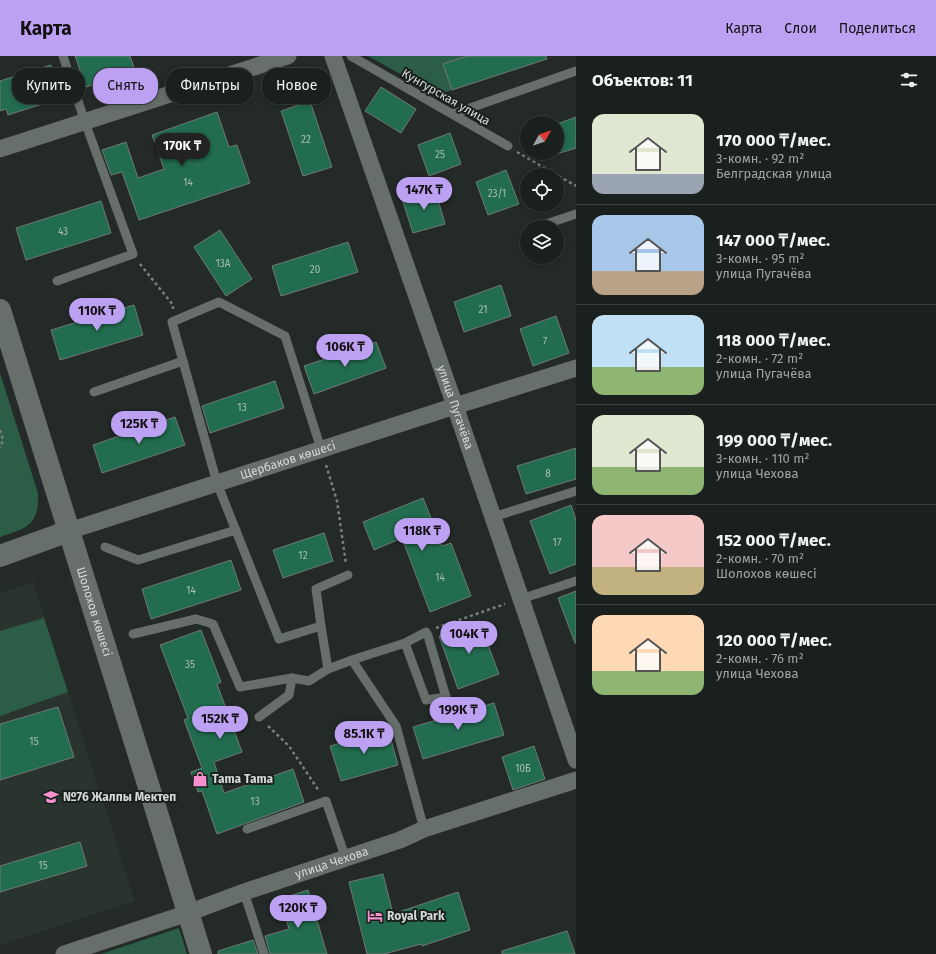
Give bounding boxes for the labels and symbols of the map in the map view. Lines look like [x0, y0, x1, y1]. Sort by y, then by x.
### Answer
street label: Кунгурская улица [399, 66, 493, 128]
north arrow [520, 116, 564, 160]
pin: 170K ₸ [149, 133, 215, 167]
house number: 22 [301, 134, 311, 146]
house number: 25 [435, 149, 445, 161]
house number: 14 [183, 177, 194, 189]
pin: 147K ₸ [391, 177, 457, 211]
house number: 23/1 [488, 188, 506, 200]
house number: 43 [58, 226, 68, 238]
house number: 13А [215, 258, 231, 270]
house number: 20 [310, 264, 321, 276]
pin: 110K ₸ [64, 298, 130, 332]
house number: 21 [478, 304, 488, 316]
pin: 106K ₸ [312, 334, 378, 368]
house number: 7 [543, 336, 548, 348]
street label: улица Пугачёва [434, 363, 476, 451]
house number: 13 [237, 402, 247, 414]
pin: 125K ₸ [106, 411, 172, 445]
street label: Щербаков көшесі [238, 438, 337, 482]
house number: 8 [545, 468, 551, 480]
pin: 118K ₸ [389, 518, 455, 552]
house number: 17 [553, 537, 562, 549]
house number: 12 [298, 550, 308, 562]
street label: Шолохов көшесі [74, 565, 115, 658]
house number: 14 [435, 572, 446, 584]
house number: 14 [186, 585, 197, 597]
pin: 104K ₸ [436, 621, 502, 655]
house number: 35 [185, 659, 195, 671]
pin: 199K ₸ [425, 697, 491, 731]
pin: 152K ₸ [187, 706, 253, 740]
pin: 85.1K ₸ [327, 721, 401, 755]
house number: 15 [29, 736, 39, 748]
house number: 10Б [515, 763, 531, 775]
shop icon: Tama Tama [191, 770, 209, 788]
place label: Tama Tama [212, 772, 274, 786]
school or university icon: №76 Жалпы Мектеп [42, 788, 60, 806]
place label: №76 Жалпы Мектеп [63, 790, 176, 804]
house number: 13 [250, 796, 260, 808]
street label: улица Чехова [293, 844, 370, 881]
house number: 15 [38, 860, 48, 872]
pin: 120K ₸ [265, 895, 331, 929]
hotel icon: Royal Park [366, 907, 384, 925]
place label: Royal Park [387, 909, 445, 923]

